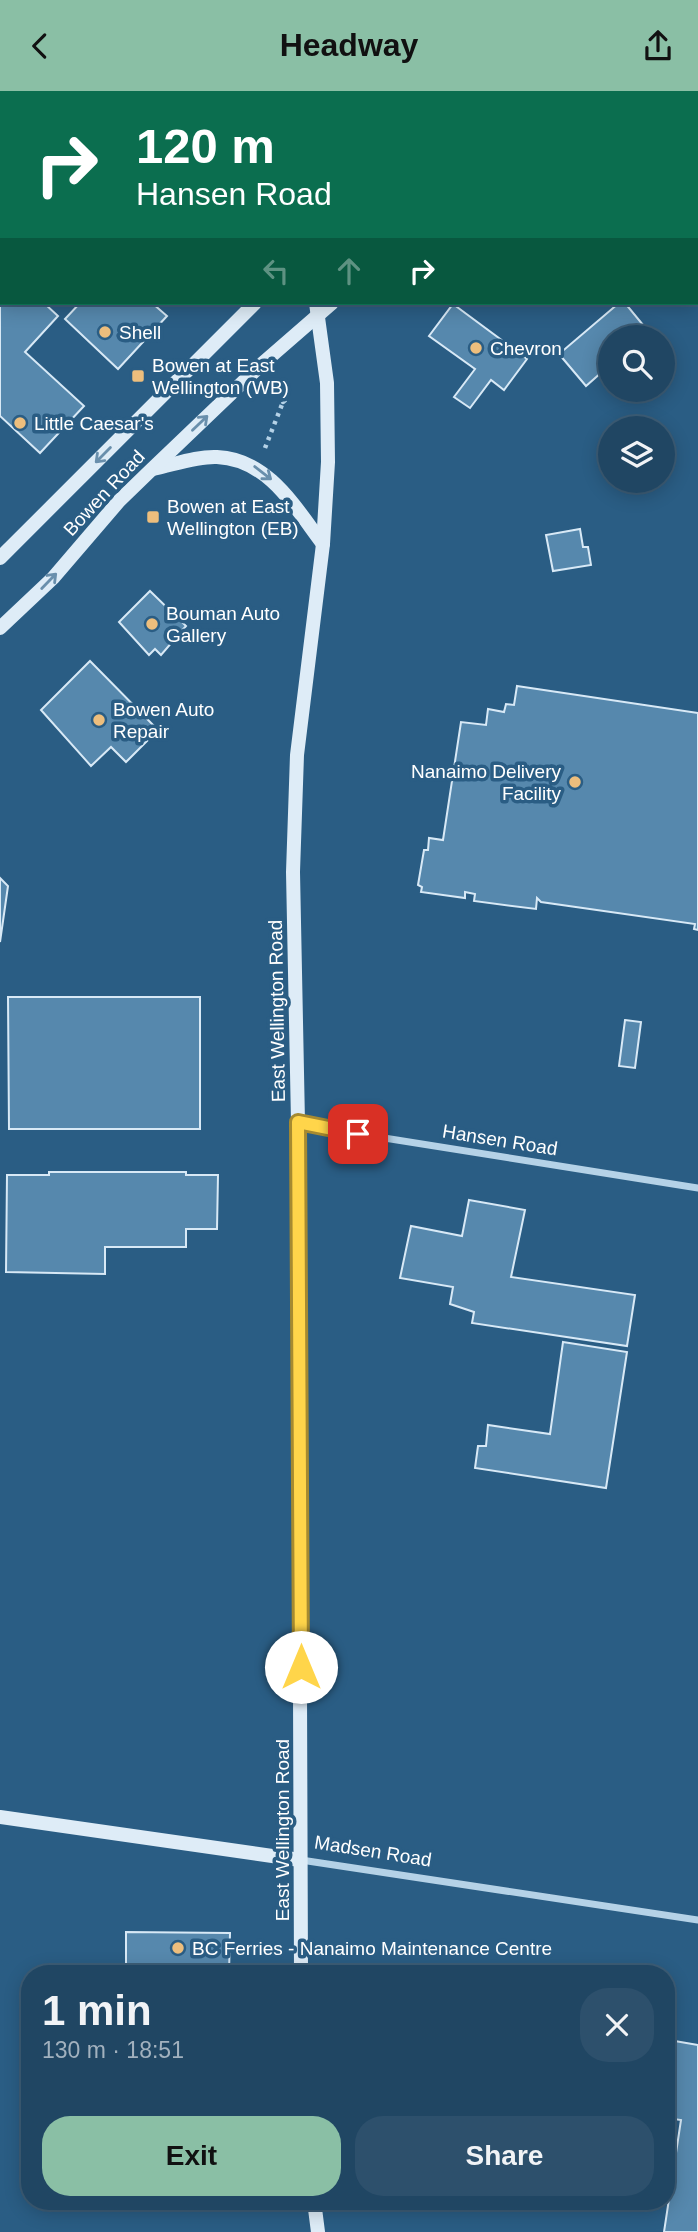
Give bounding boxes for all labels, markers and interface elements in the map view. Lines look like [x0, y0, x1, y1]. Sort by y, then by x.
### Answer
icon: back [21, 27, 59, 65]
text: Headway [280, 27, 418, 63]
icon: share [639, 27, 677, 65]
icon: right [21, 119, 112, 210]
text: 120 m [136, 119, 275, 173]
text: Hansen Road [136, 176, 332, 212]
icon: left [257, 252, 295, 290]
icon: ahead [330, 252, 368, 290]
icon: right [403, 252, 441, 290]
place label: Shell [119, 322, 161, 343]
marker: Shell [97, 324, 113, 340]
map controls [598, 325, 675, 493]
button: search [598, 325, 675, 402]
place label: Chevron [490, 338, 562, 359]
marker: Chevron [468, 340, 484, 356]
place label: Bowen at East Wellington (WB) [152, 355, 289, 398]
marker: Bowen at East Wellington (WB) [130, 368, 146, 384]
place label: Little Caesar's [34, 413, 154, 434]
one-way arrow [192, 414, 209, 431]
marker: Little Caesar's [12, 415, 28, 431]
button: layers [598, 416, 675, 493]
street label: Bowen Road [59, 446, 149, 540]
one-way arrow [94, 446, 111, 463]
one-way arrow [253, 466, 272, 481]
place label: Bowen at East Wellington (EB) [167, 496, 299, 539]
marker: Bowen at East Wellington (EB) [145, 509, 161, 525]
one-way arrow [41, 572, 58, 589]
place label: Bouman Auto Gallery [166, 603, 280, 646]
marker: Bouman Auto Gallery [144, 616, 160, 632]
place label: Bowen Auto Repair [113, 699, 214, 742]
marker: Bowen Auto Repair [91, 712, 107, 728]
place label: Nanaimo Delivery Facility [411, 761, 561, 804]
marker: Nanaimo Delivery Facility [567, 774, 583, 790]
street label: East Wellington Road [265, 920, 289, 1102]
pin [328, 1104, 388, 1164]
icon: arrive [339, 1115, 377, 1153]
street label: Hansen Road [441, 1121, 559, 1159]
position arrow [264, 1630, 338, 1704]
street label: East Wellington Road [272, 1739, 293, 1921]
street label: Madsen Road [313, 1831, 433, 1871]
place label: BC Ferries - Nanaimo Maintenance Centre [192, 1938, 552, 1959]
marker: BC Ferries - Nanaimo Maintenance Centre [170, 1940, 186, 1956]
text: 1 min [42, 1987, 152, 2034]
button: close [580, 1988, 654, 2062]
text: 130 m · 18:51 [42, 2037, 184, 2063]
button: Exit [42, 2116, 341, 2196]
button: Share [355, 2116, 654, 2196]

